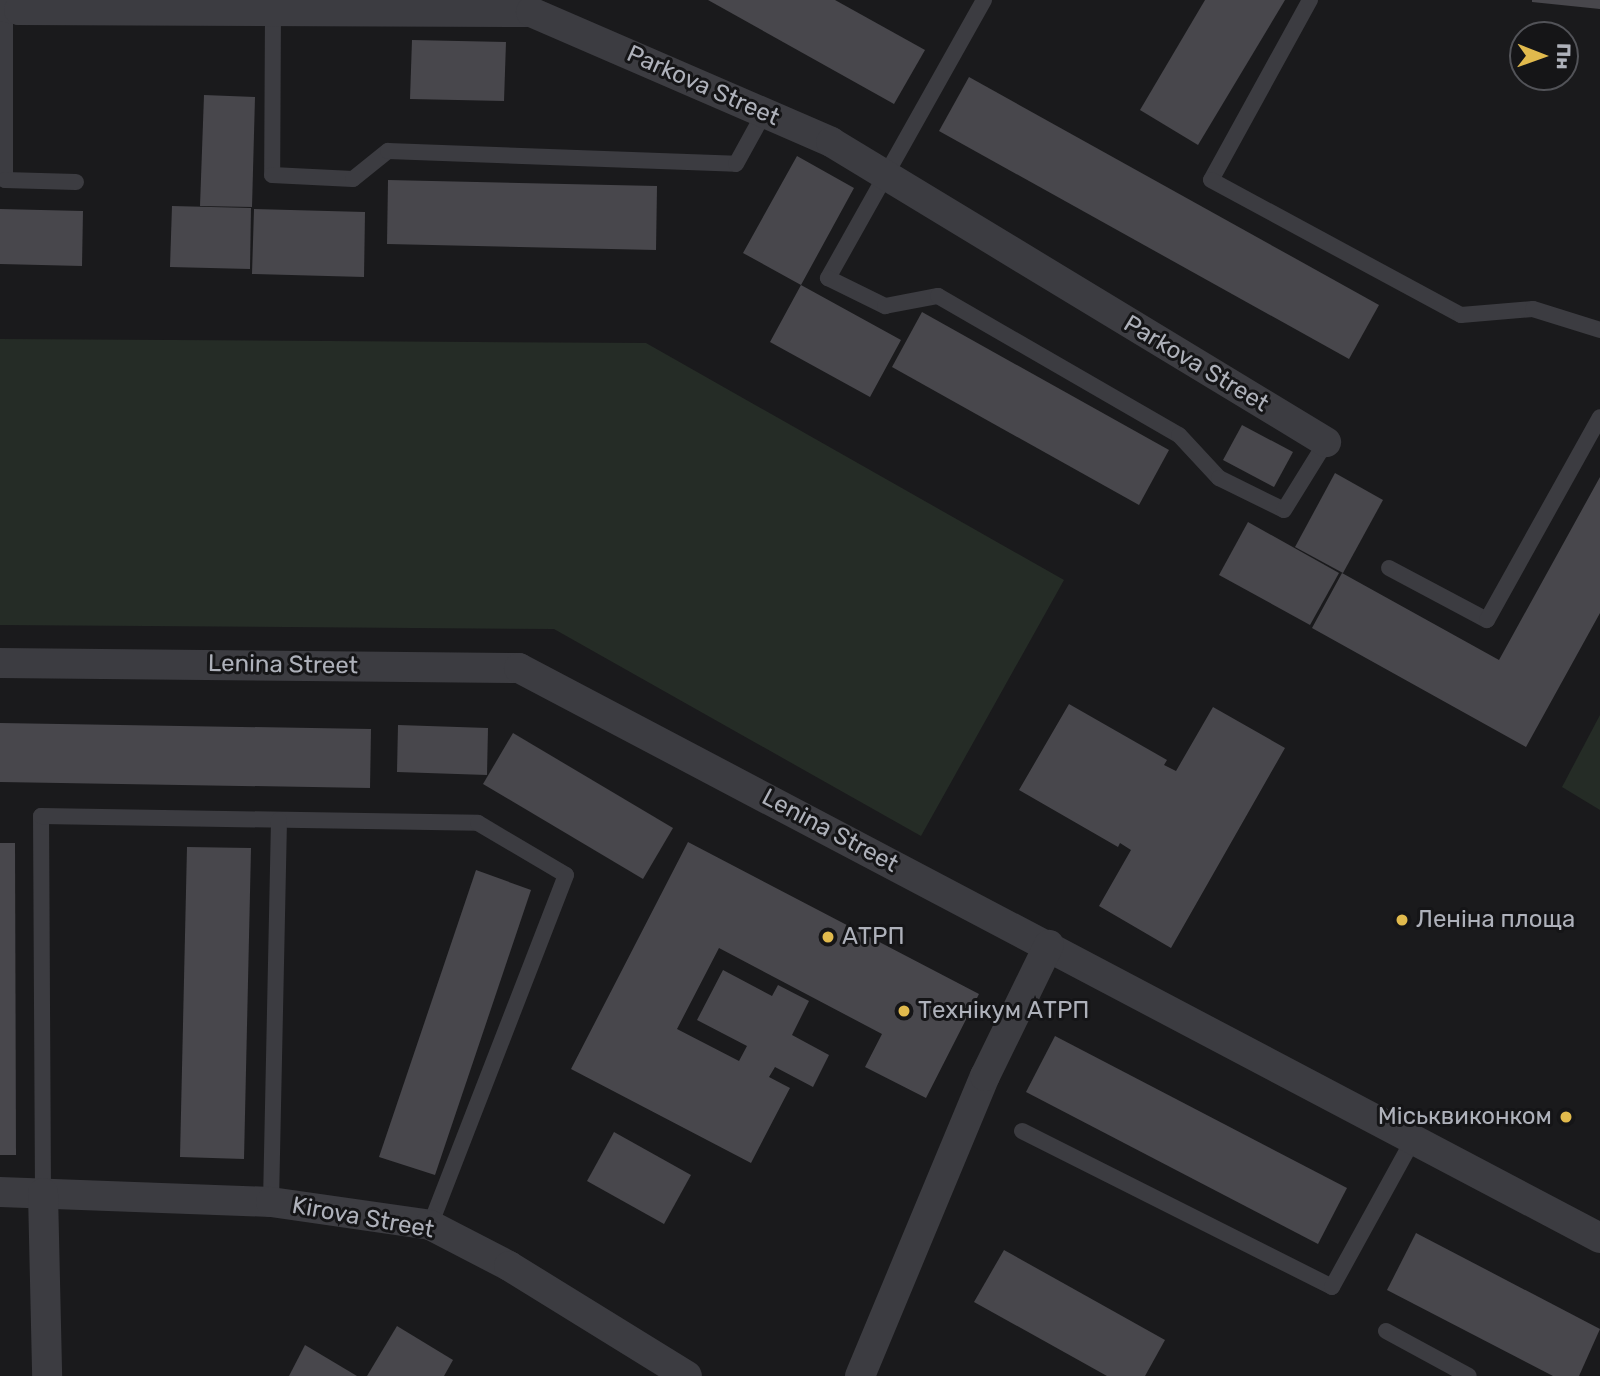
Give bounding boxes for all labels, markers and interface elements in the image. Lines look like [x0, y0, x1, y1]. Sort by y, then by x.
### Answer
north arrow [1509, 21, 1579, 91]
street label: Parkova Street [622, 39, 784, 133]
text: Пн [1552, 43, 1575, 70]
street label: Parkova Street [1118, 309, 1274, 419]
street label: Lenina Street [208, 649, 358, 681]
street label: Lenina Street [757, 783, 903, 879]
place label: Леніна площа [1416, 906, 1575, 934]
marker: Леніна площа [1394, 912, 1410, 928]
place label: АТРП [842, 923, 905, 951]
marker: АТРП [820, 929, 836, 945]
place label: Технікум АТРП [918, 997, 1089, 1025]
marker: Технікум АТРП [896, 1003, 912, 1019]
place label: Міськвиконком [1378, 1103, 1552, 1131]
marker: Міськвиконком [1558, 1109, 1574, 1125]
street label: Kirova Street [290, 1191, 436, 1245]

